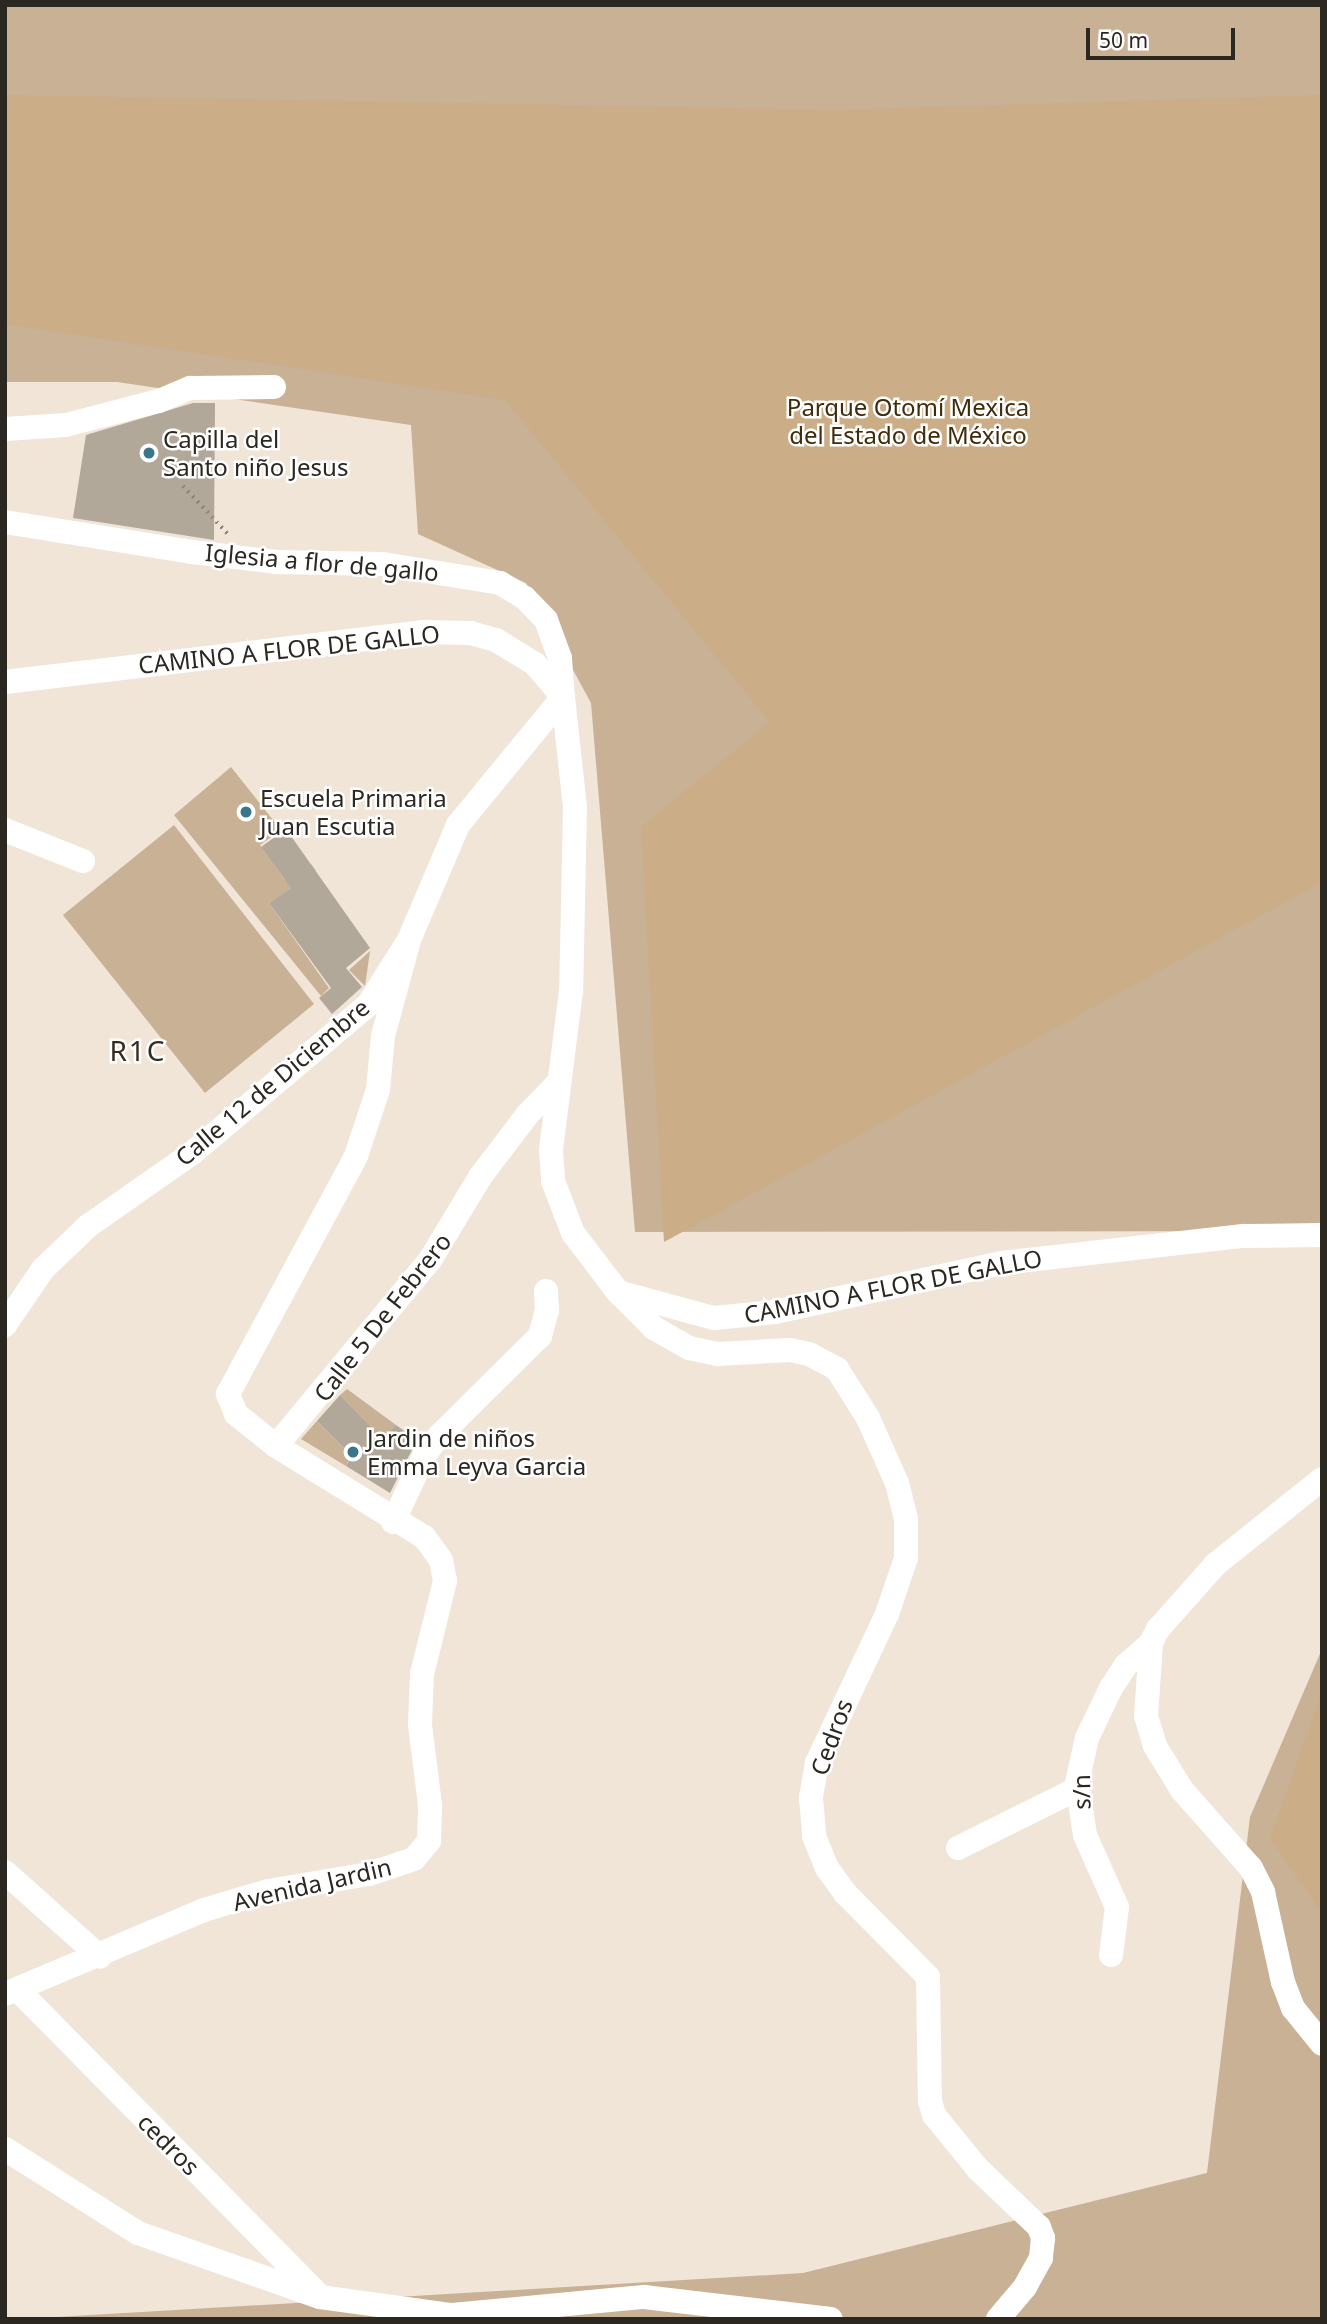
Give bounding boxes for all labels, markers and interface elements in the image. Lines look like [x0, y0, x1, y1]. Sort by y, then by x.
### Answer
scale bar [1089, 14, 1238, 58]
text: 50 m [1099, 26, 1148, 54]
park label: Parque Otomí Mexica del Estado de México [787, 393, 1029, 449]
place label: Capilla del Santo niño Jesus [163, 425, 348, 481]
marker: Capilla del Santo niño Jesus [141, 445, 157, 461]
street label: Iglesia a flor de gallo [204, 537, 440, 587]
street label: CAMINO A FLOR DE GALLO [137, 619, 441, 679]
place label: Escuela Primaria Juan Escutia [260, 784, 447, 840]
marker: Escuela Primaria Juan Escutia [238, 804, 254, 820]
street label: Calle 12 de Diciembre [169, 993, 375, 1171]
district label: R1C [110, 1033, 166, 1067]
street label: Calle 5 De Febrero [307, 1227, 457, 1407]
street label: CAMINO A FLOR DE GALLO [742, 1243, 1044, 1329]
place label: Jardin de niños Emma Leyva Garcia [367, 1424, 586, 1480]
marker: Jardin de niños Emma Leyva Garcia [345, 1444, 361, 1460]
street label: Cedros [804, 1695, 858, 1779]
street label: s/n [1066, 1774, 1096, 1810]
street label: Avenida Jardin [230, 1852, 394, 1916]
street label: cedros [132, 2107, 206, 2181]

